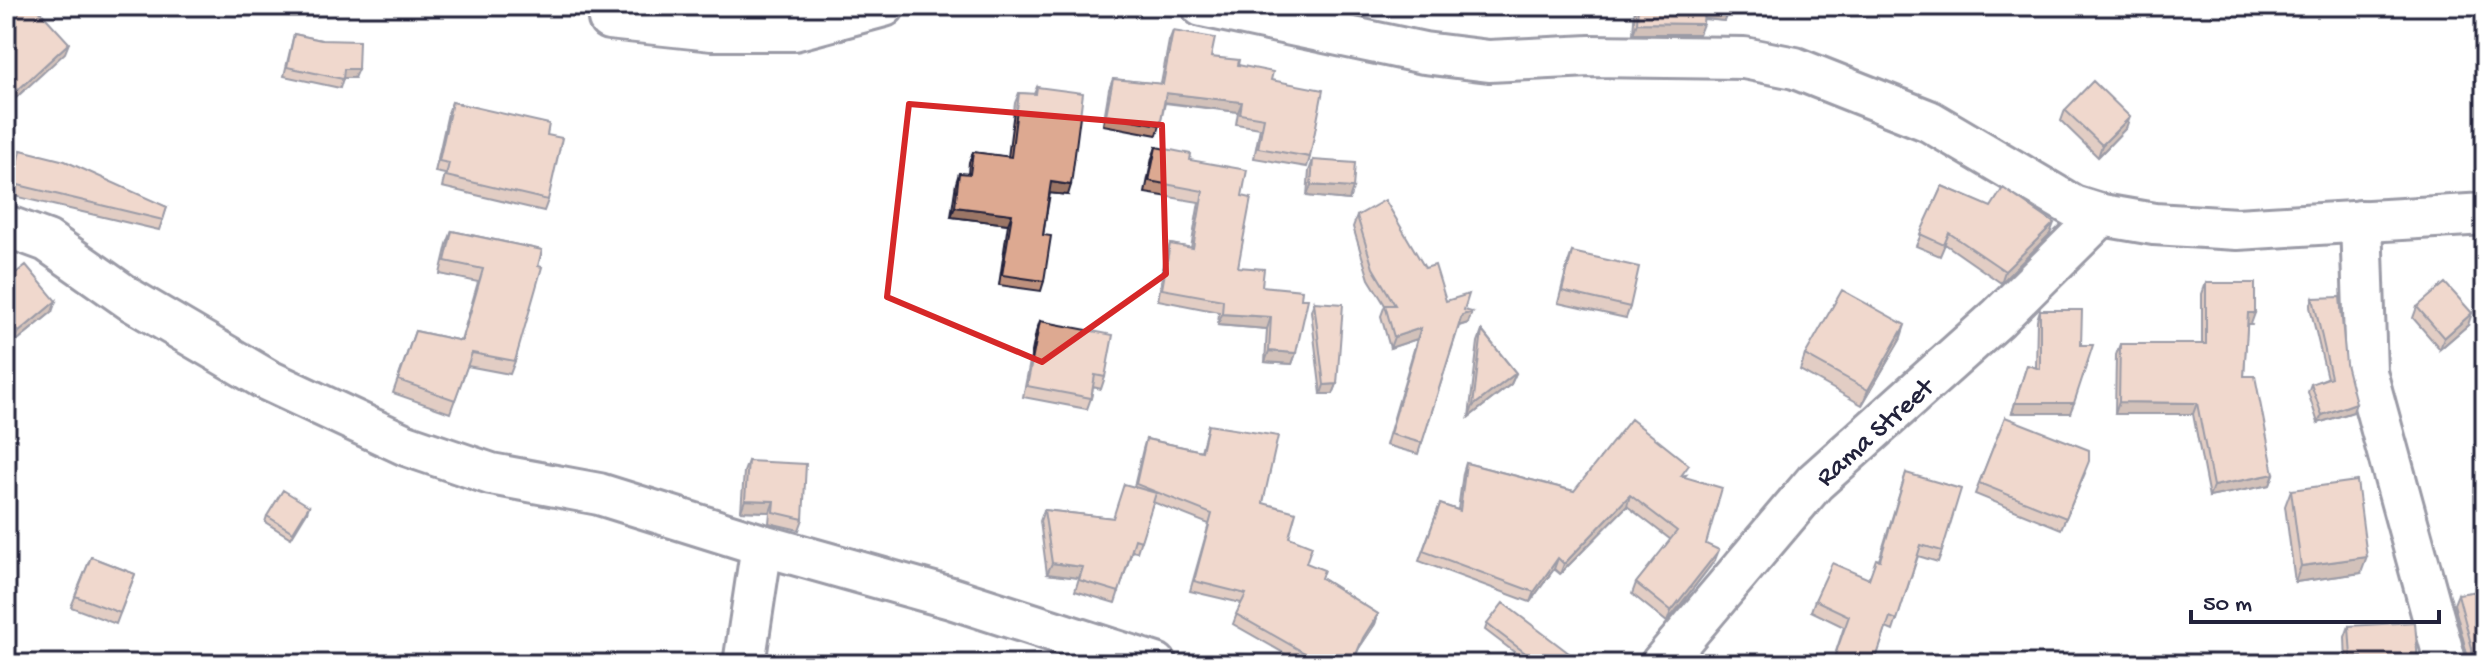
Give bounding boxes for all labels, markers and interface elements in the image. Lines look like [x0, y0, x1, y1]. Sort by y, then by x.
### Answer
street label: Rama Street [1810, 371, 1943, 495]
scale bar [2191, 574, 2439, 624]
text: 50 m [2203, 591, 2252, 620]

